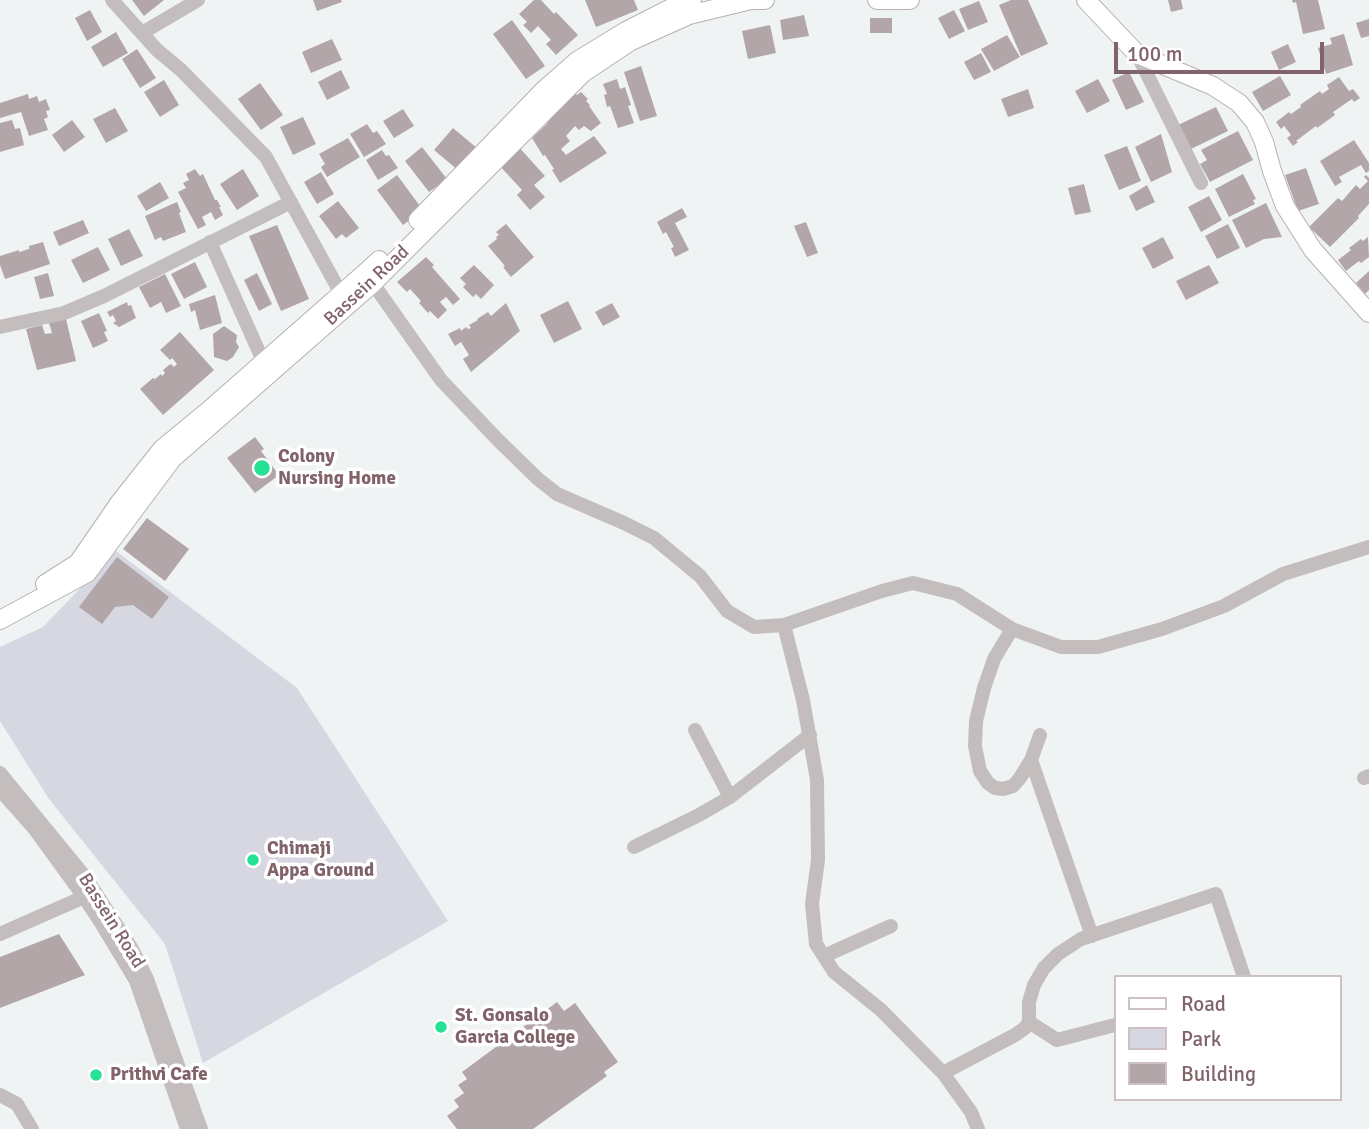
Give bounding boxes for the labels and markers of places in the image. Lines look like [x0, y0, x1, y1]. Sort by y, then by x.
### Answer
place label: Colony Nursing Home [278, 446, 396, 490]
marker: Colony Nursing Home [252, 458, 272, 478]
place label: Chimaji Appa Ground [267, 838, 374, 882]
marker: Chimaji Appa Ground [245, 852, 261, 868]
place label: St. Gonsalo Garcia College [455, 1005, 575, 1049]
marker: St. Gonsalo Garcia College [433, 1019, 449, 1035]
place label: Prithvi Cafe [110, 1064, 208, 1086]
marker: Prithvi Cafe [88, 1067, 104, 1083]

